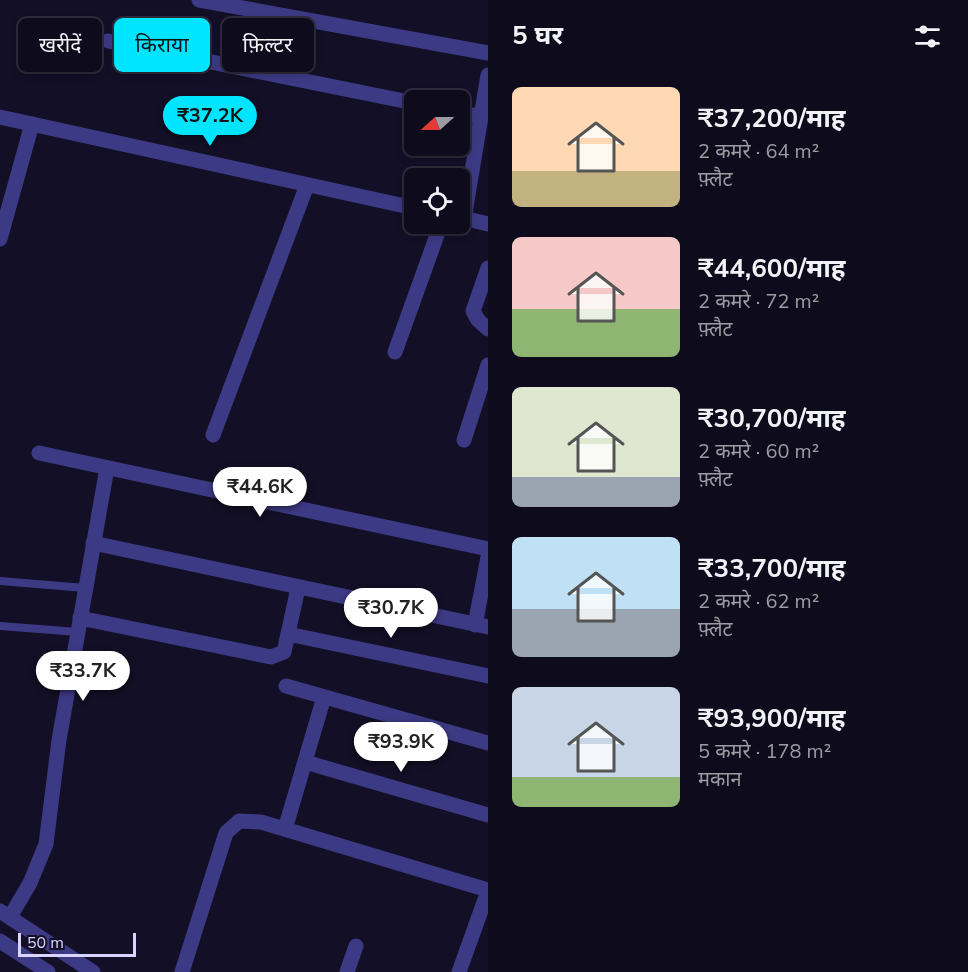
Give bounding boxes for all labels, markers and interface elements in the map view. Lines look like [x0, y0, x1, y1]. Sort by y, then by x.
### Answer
chip: खरीदें [18, 18, 102, 72]
chip: किराया [114, 18, 210, 72]
chip: फ़िल्टर [222, 18, 314, 72]
text: 5 घर [512, 18, 563, 53]
icon: filters [911, 20, 944, 53]
north arrow [404, 90, 470, 156]
map controls [404, 90, 470, 234]
pin: ₹37.2K [161, 96, 259, 147]
text: ₹37,200/माह [698, 101, 846, 136]
text: ₹37.2K [177, 102, 243, 129]
icon: home [560, 111, 632, 183]
text: 2 कमरे · 64 m² [698, 138, 819, 165]
text: फ़्लैट [698, 166, 733, 193]
button: locate [404, 168, 470, 234]
text: ₹44,600/माह [698, 251, 846, 286]
icon: home [560, 261, 632, 333]
text: 2 कमरे · 72 m² [698, 288, 819, 315]
text: फ़्लैट [698, 316, 733, 343]
text: ₹30,700/माह [698, 401, 846, 436]
icon: home [560, 411, 632, 483]
text: 2 कमरे · 60 m² [698, 438, 819, 465]
text: फ़्लैट [698, 466, 733, 493]
pin: ₹44.6K [211, 467, 309, 518]
text: ₹44.6K [227, 473, 293, 500]
text: ₹33,700/माह [698, 551, 846, 586]
icon: home [560, 561, 632, 633]
pin: ₹30.7K [342, 588, 440, 639]
text: 2 कमरे · 62 m² [698, 588, 819, 615]
text: ₹30.7K [358, 594, 424, 621]
text: फ़्लैट [698, 616, 733, 643]
pin: ₹33.7K [34, 651, 132, 702]
text: ₹33.7K [50, 657, 116, 684]
text: ₹93,900/माह [698, 701, 846, 736]
icon: home [560, 711, 632, 783]
pin: ₹93.9K [352, 722, 450, 773]
text: ₹93.9K [368, 728, 434, 755]
text: 5 कमरे · 178 m² [698, 738, 831, 765]
text: मकान [698, 766, 742, 793]
scale bar [18, 930, 136, 958]
text: 50 m [27, 932, 64, 954]

